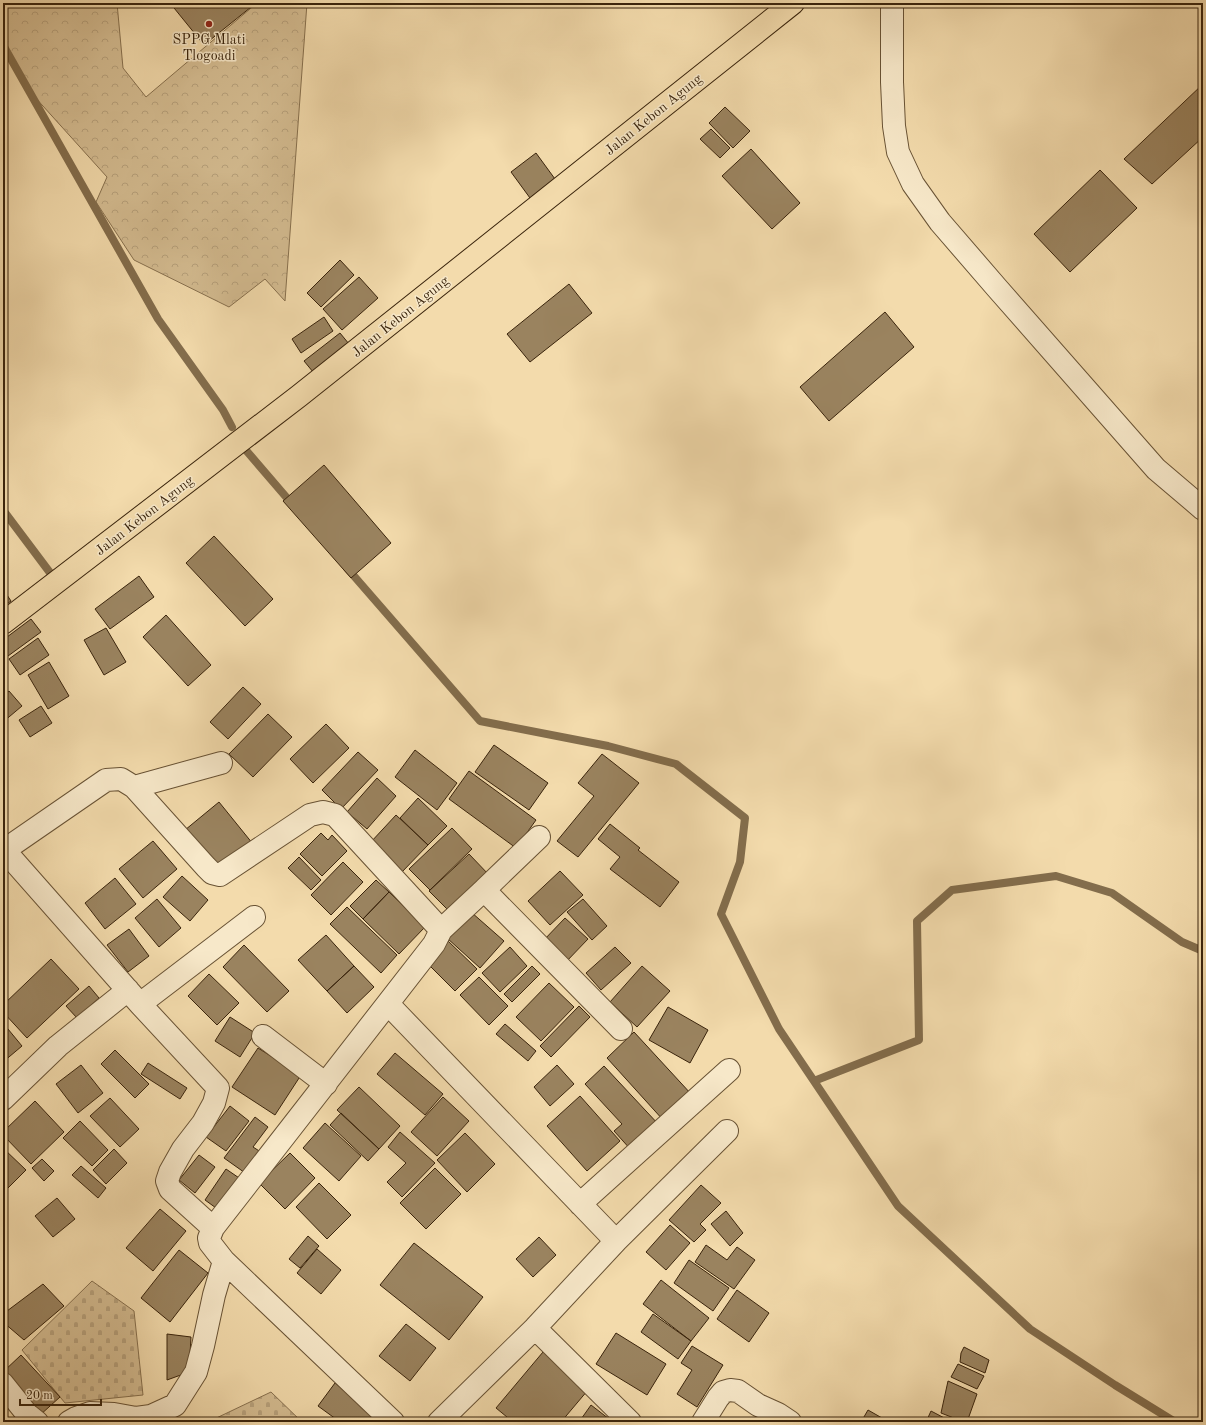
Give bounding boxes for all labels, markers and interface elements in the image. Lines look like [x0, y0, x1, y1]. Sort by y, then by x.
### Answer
marker: SPPG Mlati Tlogoadi [204, 19, 214, 29]
place label: SPPG Mlati Tlogoadi [173, 33, 246, 63]
street label: Jalan Kebon Agung [603, 71, 705, 158]
street label: Jalan Kebon Agung [350, 273, 452, 360]
street label: Jalan Kebon Agung [93, 473, 197, 558]
scale bar [20, 1381, 101, 1407]
text: 20 m [26, 1390, 53, 1402]

